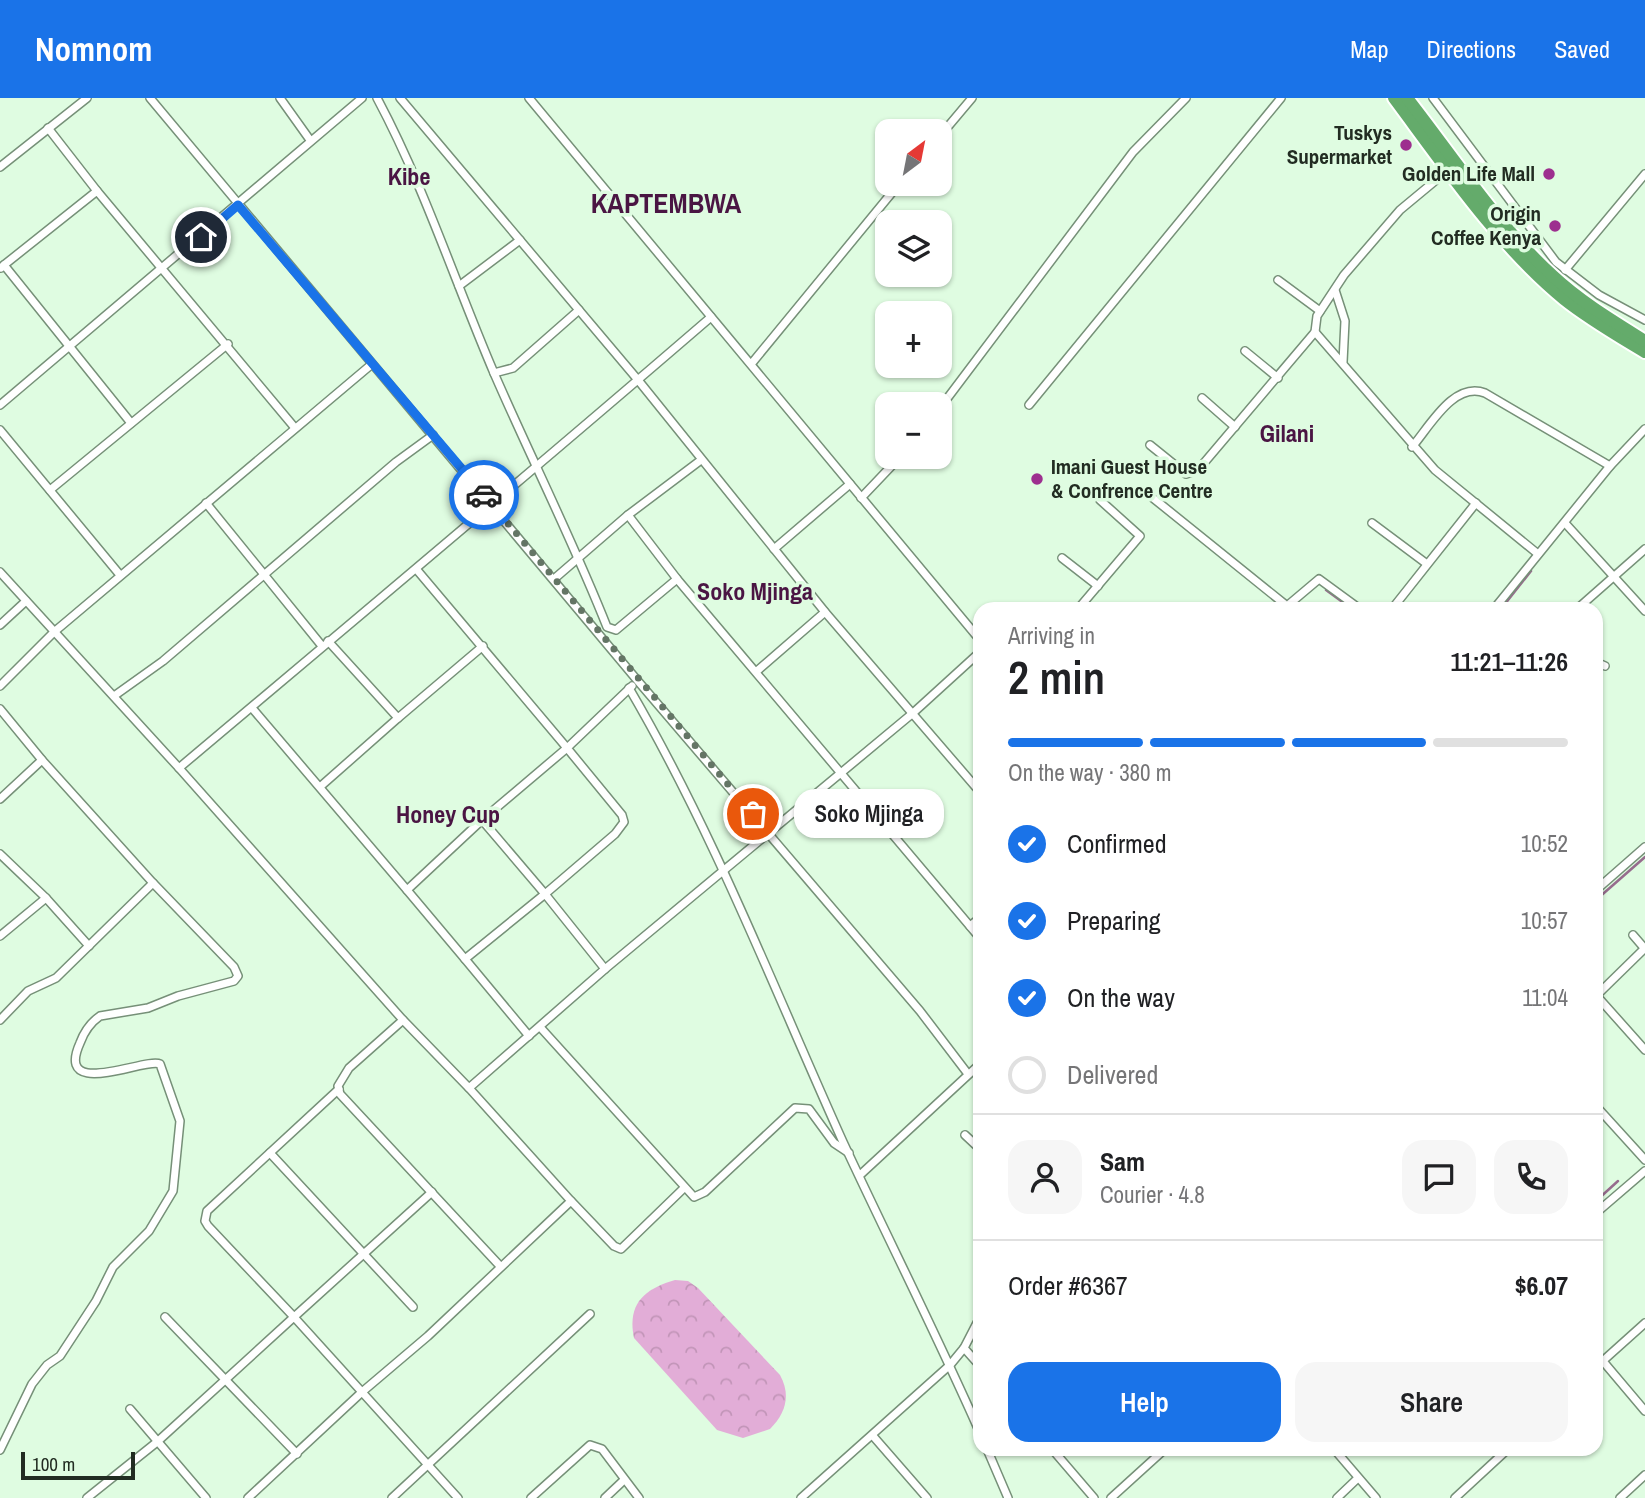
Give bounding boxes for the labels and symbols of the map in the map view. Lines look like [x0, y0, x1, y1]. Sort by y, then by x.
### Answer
place label: Tuskys Supermarket [1287, 118, 1392, 171]
north arrow [875, 119, 952, 196]
marker: Tuskys Supermarket [1398, 137, 1414, 153]
place label: Golden Life Mall [1402, 159, 1535, 188]
district label: Kibe [388, 160, 430, 192]
marker: Golden Life Mall [1541, 166, 1557, 182]
district label: KAPTEMBWA [591, 184, 742, 222]
place label: Origin Coffee Kenya [1431, 199, 1541, 252]
pin [171, 207, 231, 267]
marker: Origin Coffee Kenya [1547, 218, 1563, 234]
district label: Gilani [1260, 417, 1314, 449]
place label: Imani Guest House & Confrence Centre [1051, 452, 1213, 505]
courier [449, 460, 519, 530]
marker: Imani Guest House & Confrence Centre [1029, 471, 1045, 487]
district label: Soko Mjinga [697, 575, 813, 607]
pin [723, 784, 783, 844]
callout: Soko Mjinga [795, 790, 945, 838]
district label: Honey Cup [396, 798, 500, 830]
scale bar [21, 1449, 135, 1481]

